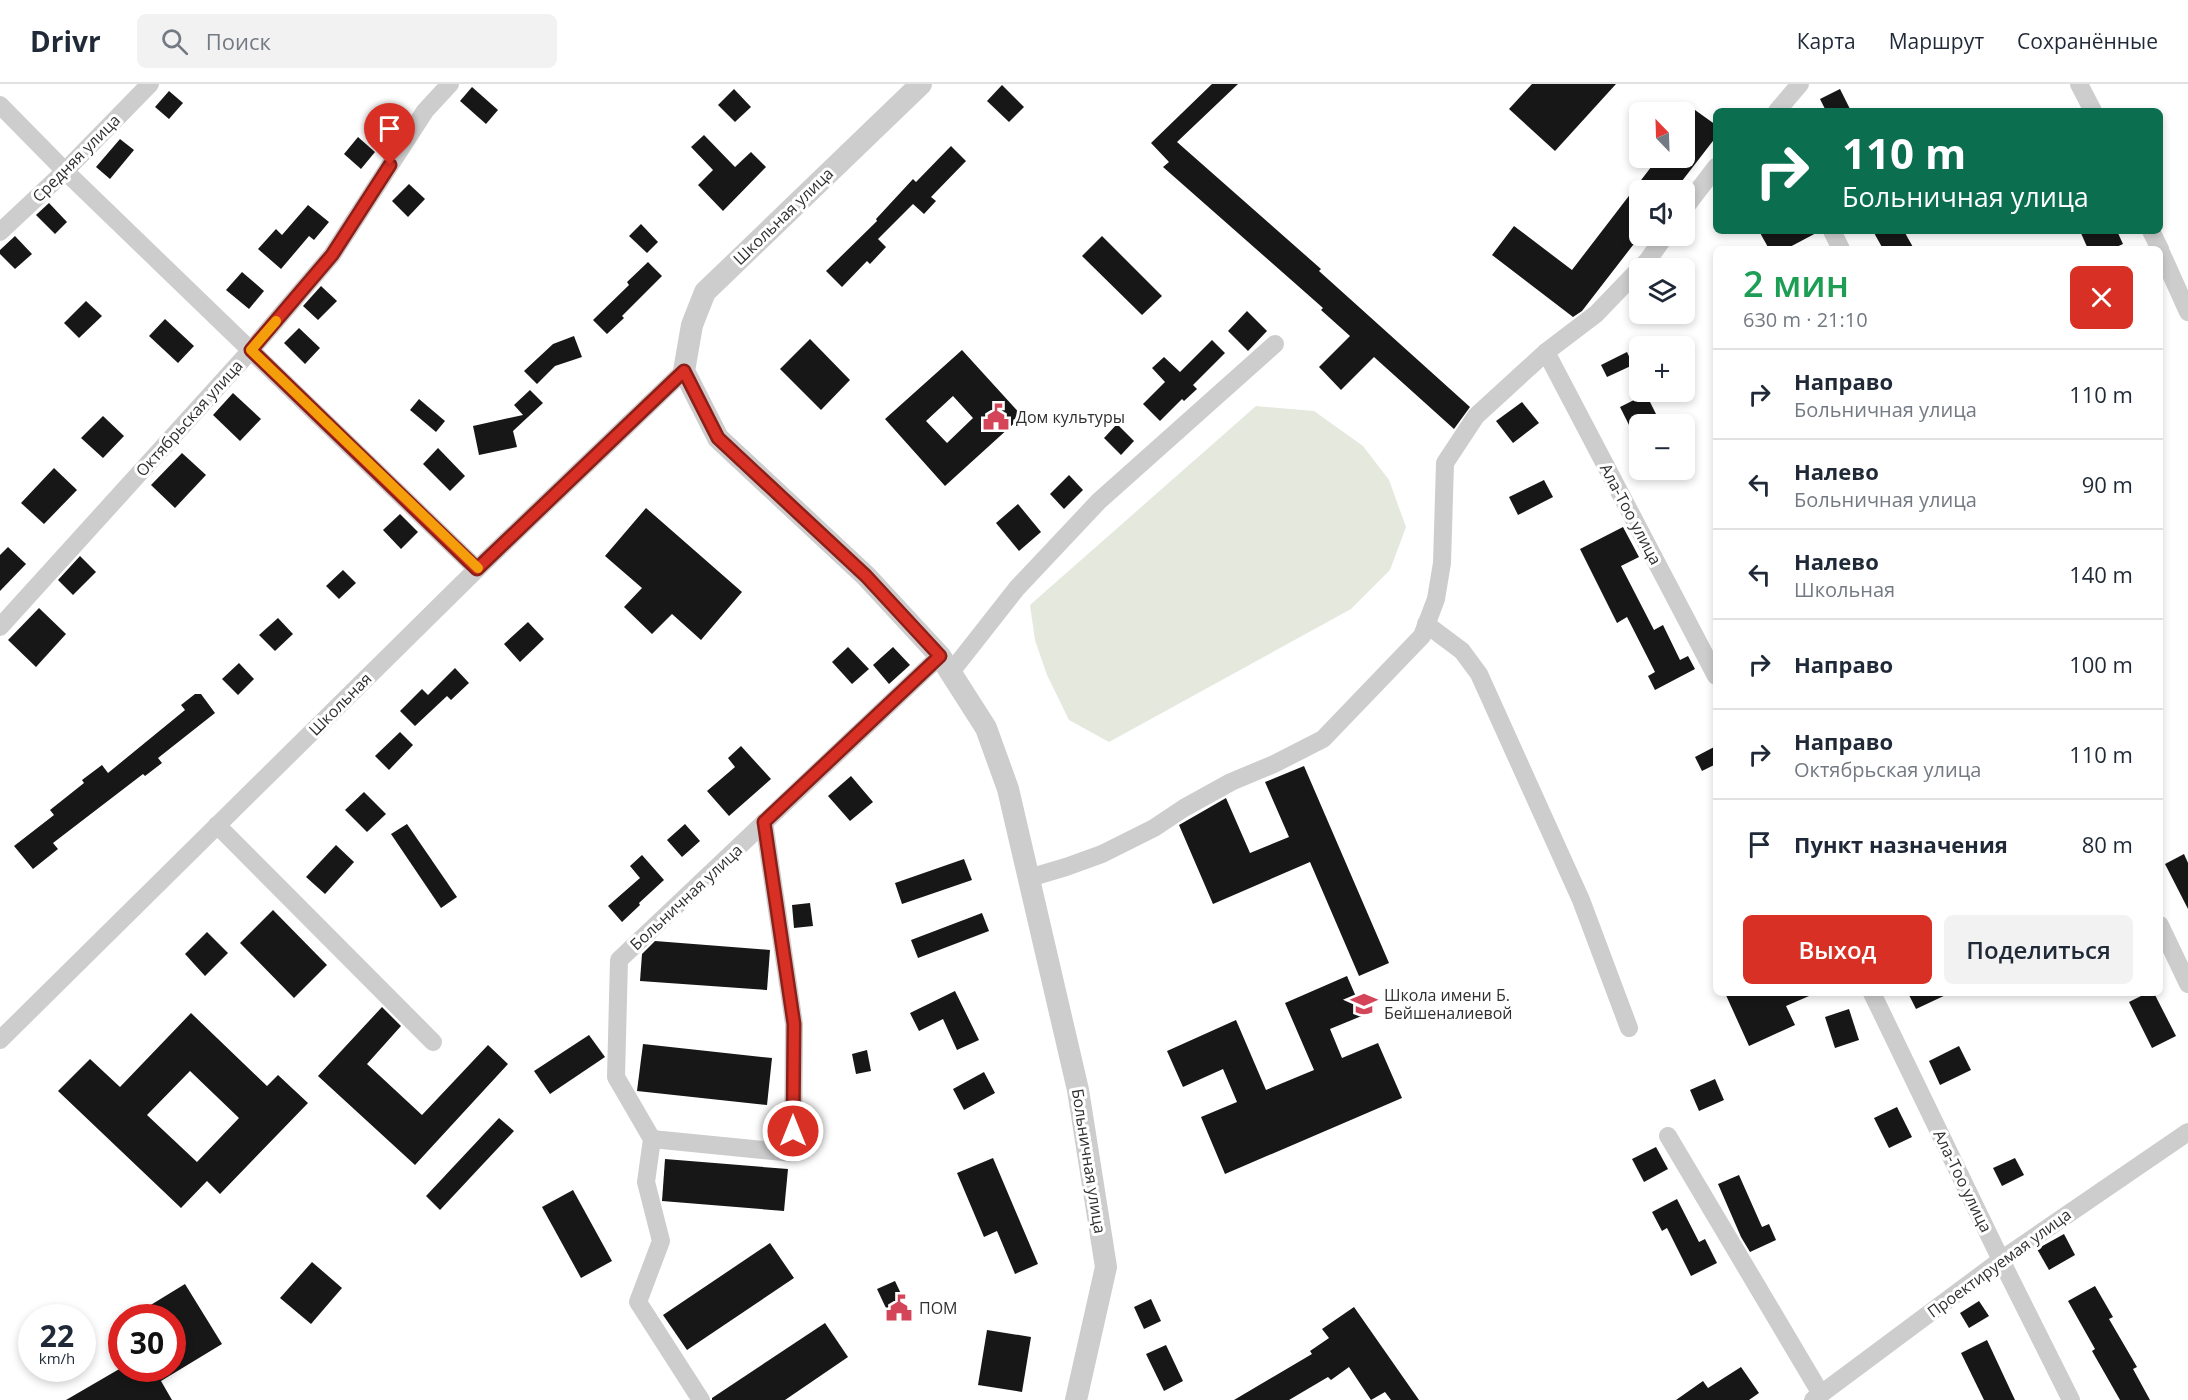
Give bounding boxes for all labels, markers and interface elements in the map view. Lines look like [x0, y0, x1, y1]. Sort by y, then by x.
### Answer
search box [137, 14, 557, 68]
text: Drivr [30, 22, 101, 60]
icon: search [158, 25, 191, 58]
text: Поиск [206, 26, 271, 56]
text: Карта [1797, 27, 1856, 55]
text: Маршрут [1889, 27, 1984, 55]
text: Сохранённые [2017, 27, 2158, 55]
north arrow [1629, 102, 1695, 168]
map controls [1629, 102, 1695, 480]
pin [364, 103, 415, 165]
street label: Средняя улица [27, 109, 125, 207]
icon: arrive [373, 112, 406, 145]
text: 110 m [1842, 124, 1966, 181]
icon: right [1743, 132, 1821, 210]
street label: Школьная улица [728, 162, 838, 270]
text: Больничная улица [1842, 178, 2089, 215]
button: sound [1629, 180, 1695, 246]
button: layers [1629, 258, 1695, 324]
text: 2 мин [1743, 259, 1849, 308]
button: close [2070, 266, 2133, 329]
text: 630 m · 21:10 [1743, 306, 1868, 333]
button: + [1629, 336, 1695, 402]
street label: Октябрьская улица [131, 355, 247, 481]
text: Направо [1794, 366, 1893, 396]
icon: right [1743, 378, 1776, 411]
text: 110 m [2069, 379, 2133, 409]
text: Больничная улица [1794, 396, 1977, 423]
public building icon: Дом культуры [981, 402, 1011, 432]
place label: Дом культуры [1016, 406, 1125, 428]
button: − [1629, 414, 1695, 480]
text: Налево [1794, 456, 1879, 486]
street label: Ала-Тоо улица [1595, 459, 1667, 569]
icon: left [1743, 468, 1776, 501]
text: 90 m [2082, 469, 2133, 499]
text: Больничная улица [1794, 486, 1977, 513]
text: Налево [1794, 546, 1879, 576]
icon: left [1743, 558, 1776, 591]
text: 140 m [2069, 559, 2133, 589]
text: Школьная [1794, 576, 1895, 603]
icon: right [1743, 648, 1776, 681]
text: Направо [1794, 649, 1893, 679]
text: 100 m [2069, 649, 2133, 679]
street label: Школьная [304, 668, 376, 740]
text: Направо [1794, 726, 1893, 756]
icon: right [1743, 738, 1776, 771]
text: 110 m [2069, 739, 2133, 769]
text: Октябрьская улица [1794, 756, 1981, 783]
icon: arrive [1743, 828, 1776, 861]
text: Пункт назначения [1794, 829, 2008, 859]
text: 80 m [2082, 829, 2133, 859]
street label: Больничная улица [625, 839, 747, 955]
button: Выход [1743, 915, 1932, 984]
button: Поделиться [1944, 915, 2133, 984]
place label: Школа имени Б. Бейшеналиевой [1384, 984, 1512, 1024]
school or university icon: Школа имени Б. Бейшеналиевой [1349, 989, 1379, 1019]
street label: Больничная улица [1067, 1087, 1111, 1235]
position arrow [761, 1099, 825, 1163]
street label: Ала-Тоо улица [1929, 1126, 1997, 1236]
street label: Проектируемая улица [1923, 1203, 2075, 1323]
public building icon: ПОМ [884, 1293, 914, 1323]
place label: ПОМ [919, 1297, 957, 1319]
speed limit sign: 30 [108, 1304, 186, 1382]
text: 22 [40, 1315, 74, 1356]
text: km/h [39, 1348, 75, 1368]

